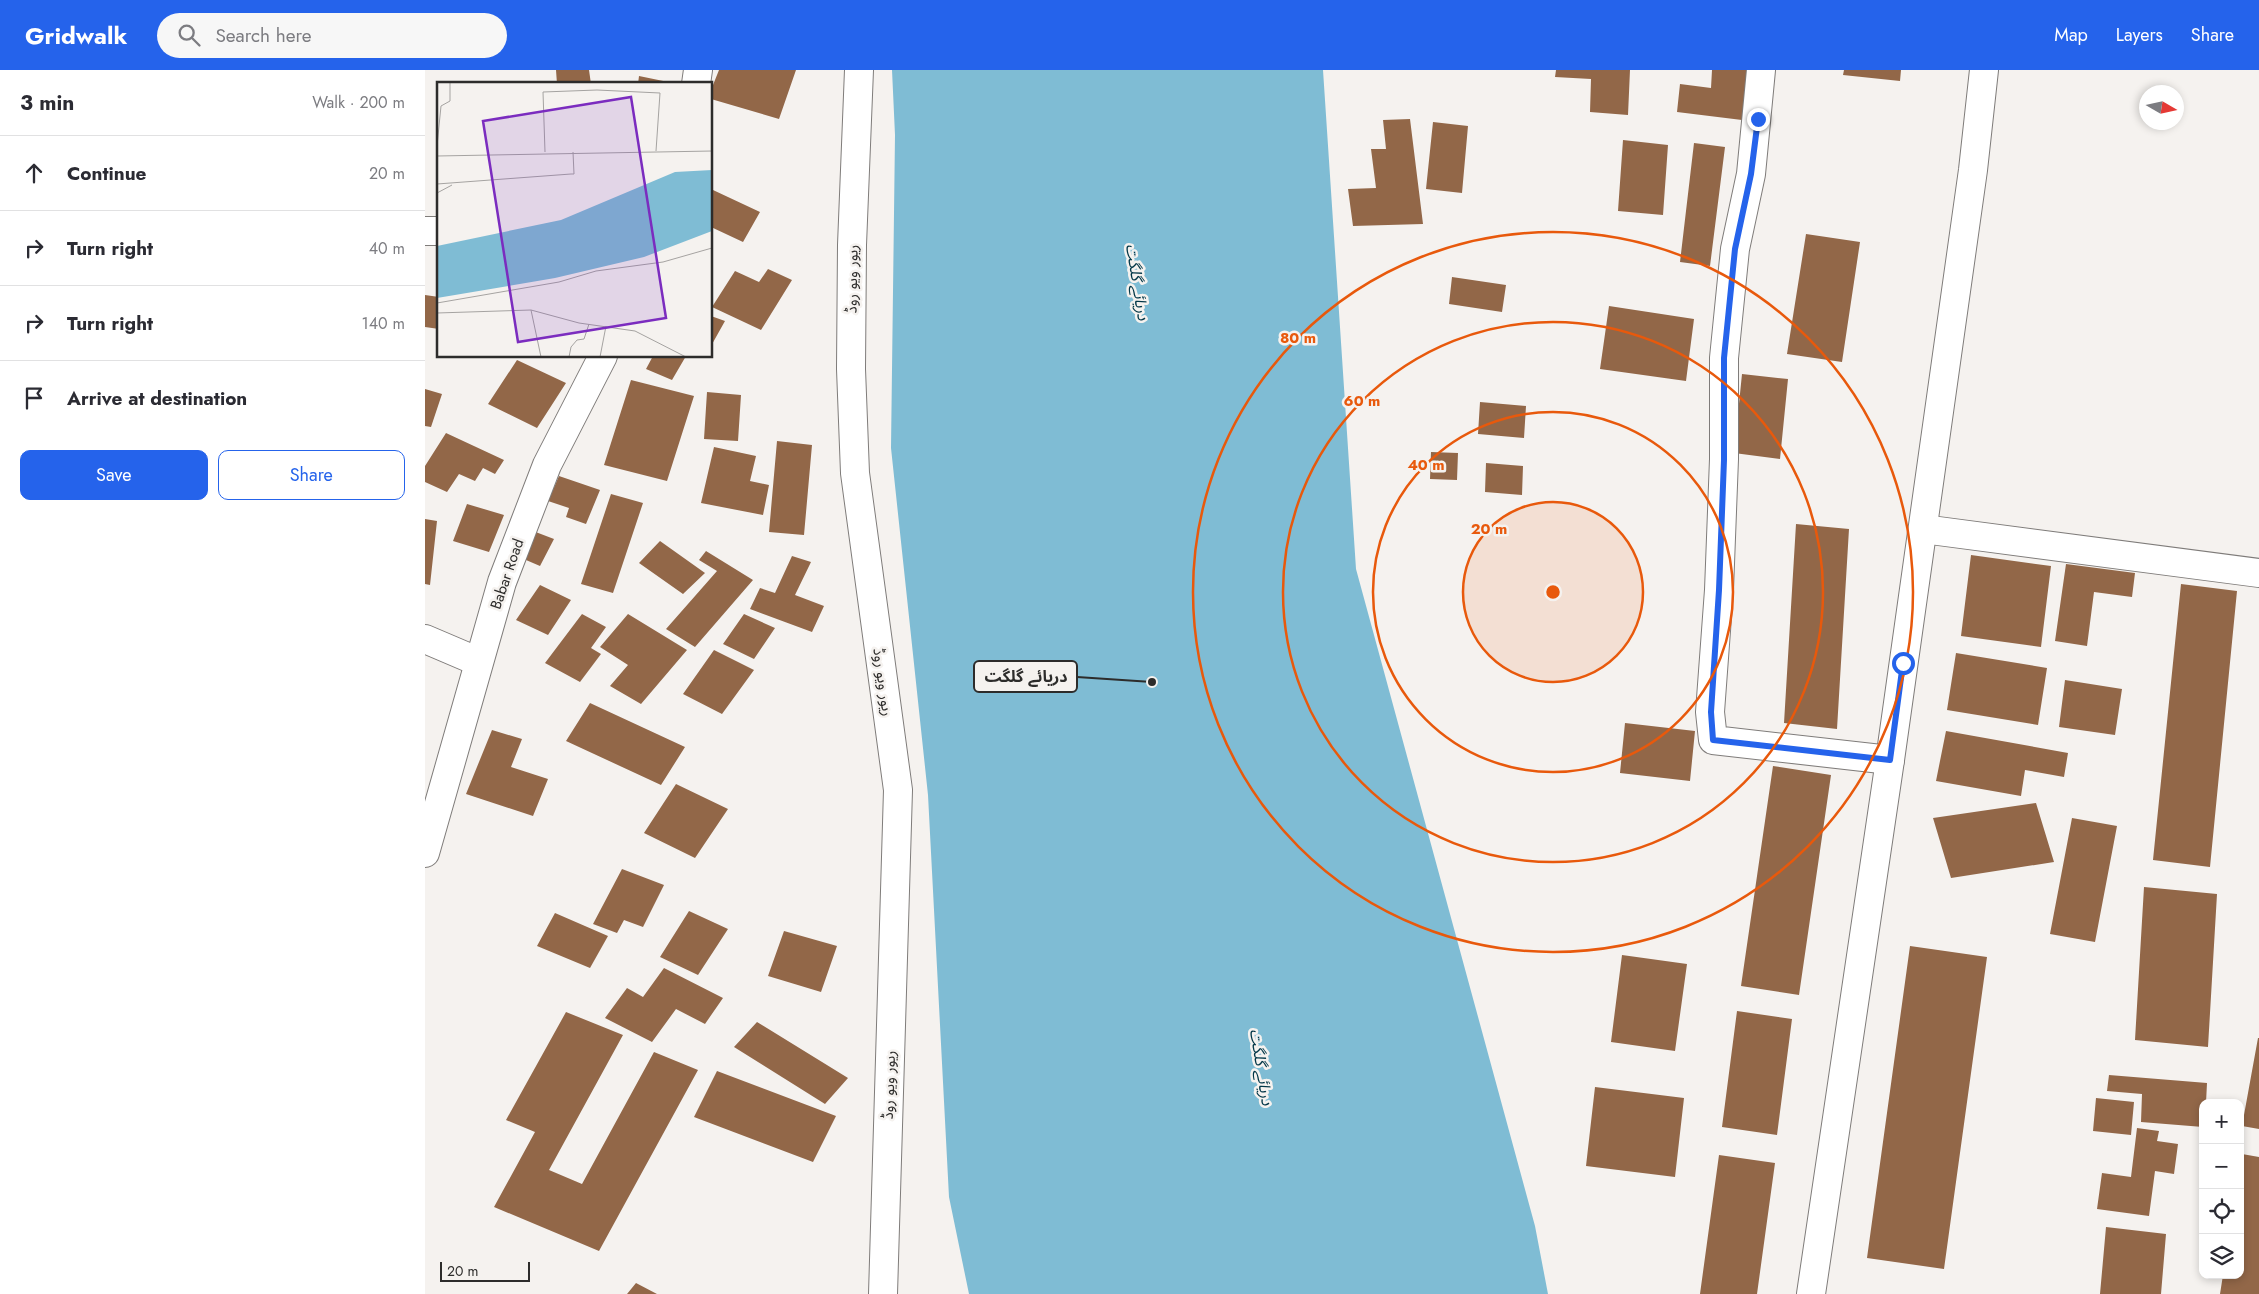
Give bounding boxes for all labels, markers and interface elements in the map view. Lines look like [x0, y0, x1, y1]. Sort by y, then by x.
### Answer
search box [157, 13, 507, 58]
text: Gridwalk [25, 18, 127, 53]
icon: search [175, 21, 203, 49]
text: Search here [215, 22, 311, 49]
text: Map [2054, 22, 2088, 48]
text: Layers [2116, 22, 2163, 48]
text: Share [2191, 22, 2234, 48]
inset map [437, 82, 713, 358]
north arrow [2139, 85, 2184, 130]
text: 3 min [20, 88, 74, 118]
text: Walk · 200 m [312, 91, 405, 114]
route end [1747, 108, 1770, 131]
icon: ahead [20, 159, 48, 187]
text: Continue [67, 160, 146, 187]
text: 20 m [369, 162, 405, 185]
icon: right [20, 234, 48, 262]
text: Turn right [67, 235, 153, 262]
text: 40 m [369, 237, 405, 260]
water label: دریائے گلگت [1120, 242, 1155, 322]
street label: ریور ویو روڈ [840, 244, 864, 314]
icon: right [20, 309, 48, 337]
text: Turn right [67, 310, 153, 337]
text: 140 m [362, 312, 405, 335]
text: 80 m [1280, 327, 1316, 349]
icon: arrive [20, 384, 48, 412]
text: Arrive at destination [67, 385, 247, 412]
text: 60 m [1344, 390, 1380, 412]
button: Save [20, 450, 208, 500]
button: Share [218, 450, 405, 500]
text: 40 m [1407, 454, 1445, 476]
text: 20 m [1471, 518, 1507, 540]
street label: Babar Road [485, 536, 529, 612]
centre of rings [1544, 583, 1562, 601]
street label: ریور ویو روڈ [867, 646, 899, 718]
route start [1892, 652, 1915, 675]
callout: دریائے گلگت [974, 661, 1077, 692]
text: دریائے گلگت [984, 665, 1068, 688]
water label: دریائے گلگت [1244, 1027, 1279, 1107]
street label: ریور ویو روڈ [877, 1050, 901, 1120]
map controls [2199, 1099, 2244, 1279]
button: + [2199, 1099, 2244, 1144]
button: − [2199, 1144, 2244, 1189]
button: locate [2199, 1189, 2244, 1234]
button: layers [2199, 1234, 2244, 1279]
scale bar [440, 1259, 530, 1282]
text: 20 m [447, 1261, 479, 1281]

